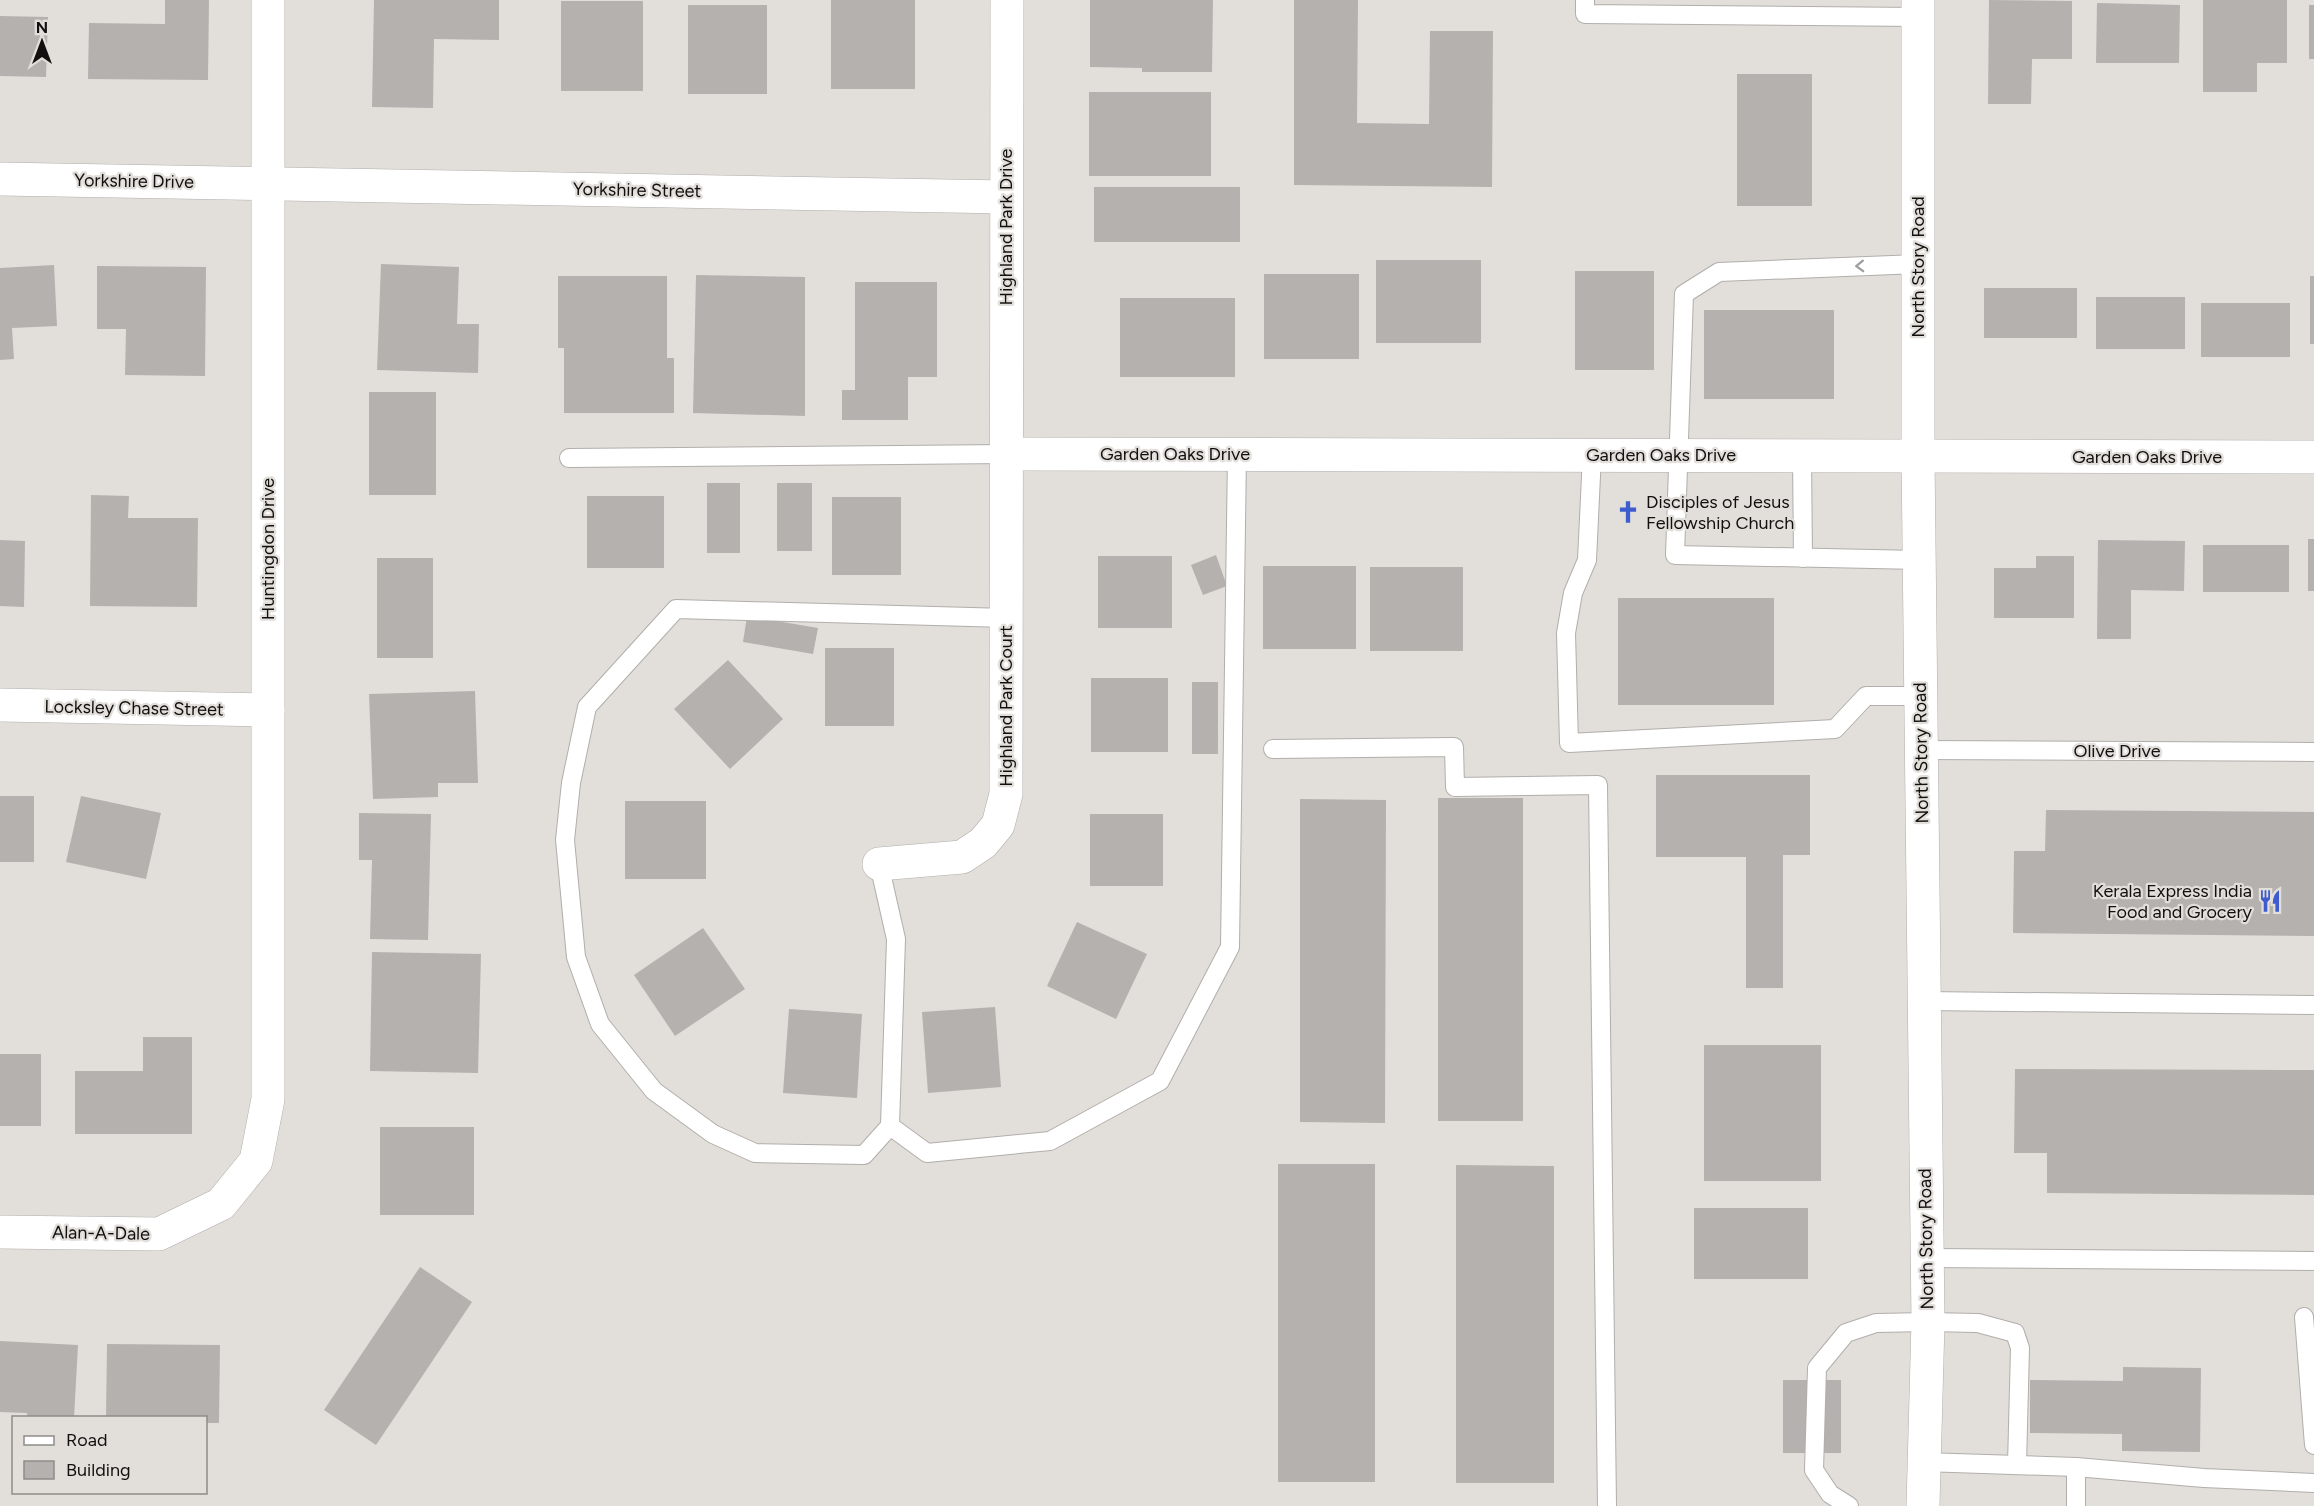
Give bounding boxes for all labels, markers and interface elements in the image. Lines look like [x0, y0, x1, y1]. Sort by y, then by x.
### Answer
north arrow [12, 12, 72, 72]
text: N [36, 18, 48, 37]
street label: Highland Park Drive [995, 148, 1017, 305]
street label: Yorkshire Drive [74, 169, 194, 193]
street label: Yorkshire Street [573, 178, 702, 202]
street label: North Story Road [1907, 196, 1929, 338]
one-way arrow [1855, 260, 1864, 273]
street label: Garden Oaks Drive [1100, 443, 1250, 465]
street label: Garden Oaks Drive [1586, 444, 1736, 466]
street label: Garden Oaks Drive [2072, 446, 2222, 468]
street label: Huntingdon Drive [257, 478, 279, 620]
place label: Disciples of Jesus Fellowship Church [1646, 491, 1794, 534]
church icon: Disciples of Jesus Fellowship Church [1615, 499, 1641, 525]
street label: Highland Park Court [995, 625, 1017, 787]
street label: North Story Road [1909, 682, 1933, 824]
street label: Locksley Chase Street [44, 695, 224, 721]
street label: Olive Drive [2073, 740, 2161, 762]
place label: Kerala Express India Food and Grocery [2093, 880, 2253, 923]
restaurant icon: Kerala Express India Food and Grocery [2257, 888, 2283, 914]
street label: North Story Road [1914, 1168, 1938, 1310]
street label: Alan-A-Dale [52, 1221, 150, 1245]
legend [12, 1416, 207, 1494]
text: Road [66, 1429, 107, 1451]
text: Building [66, 1459, 131, 1481]

